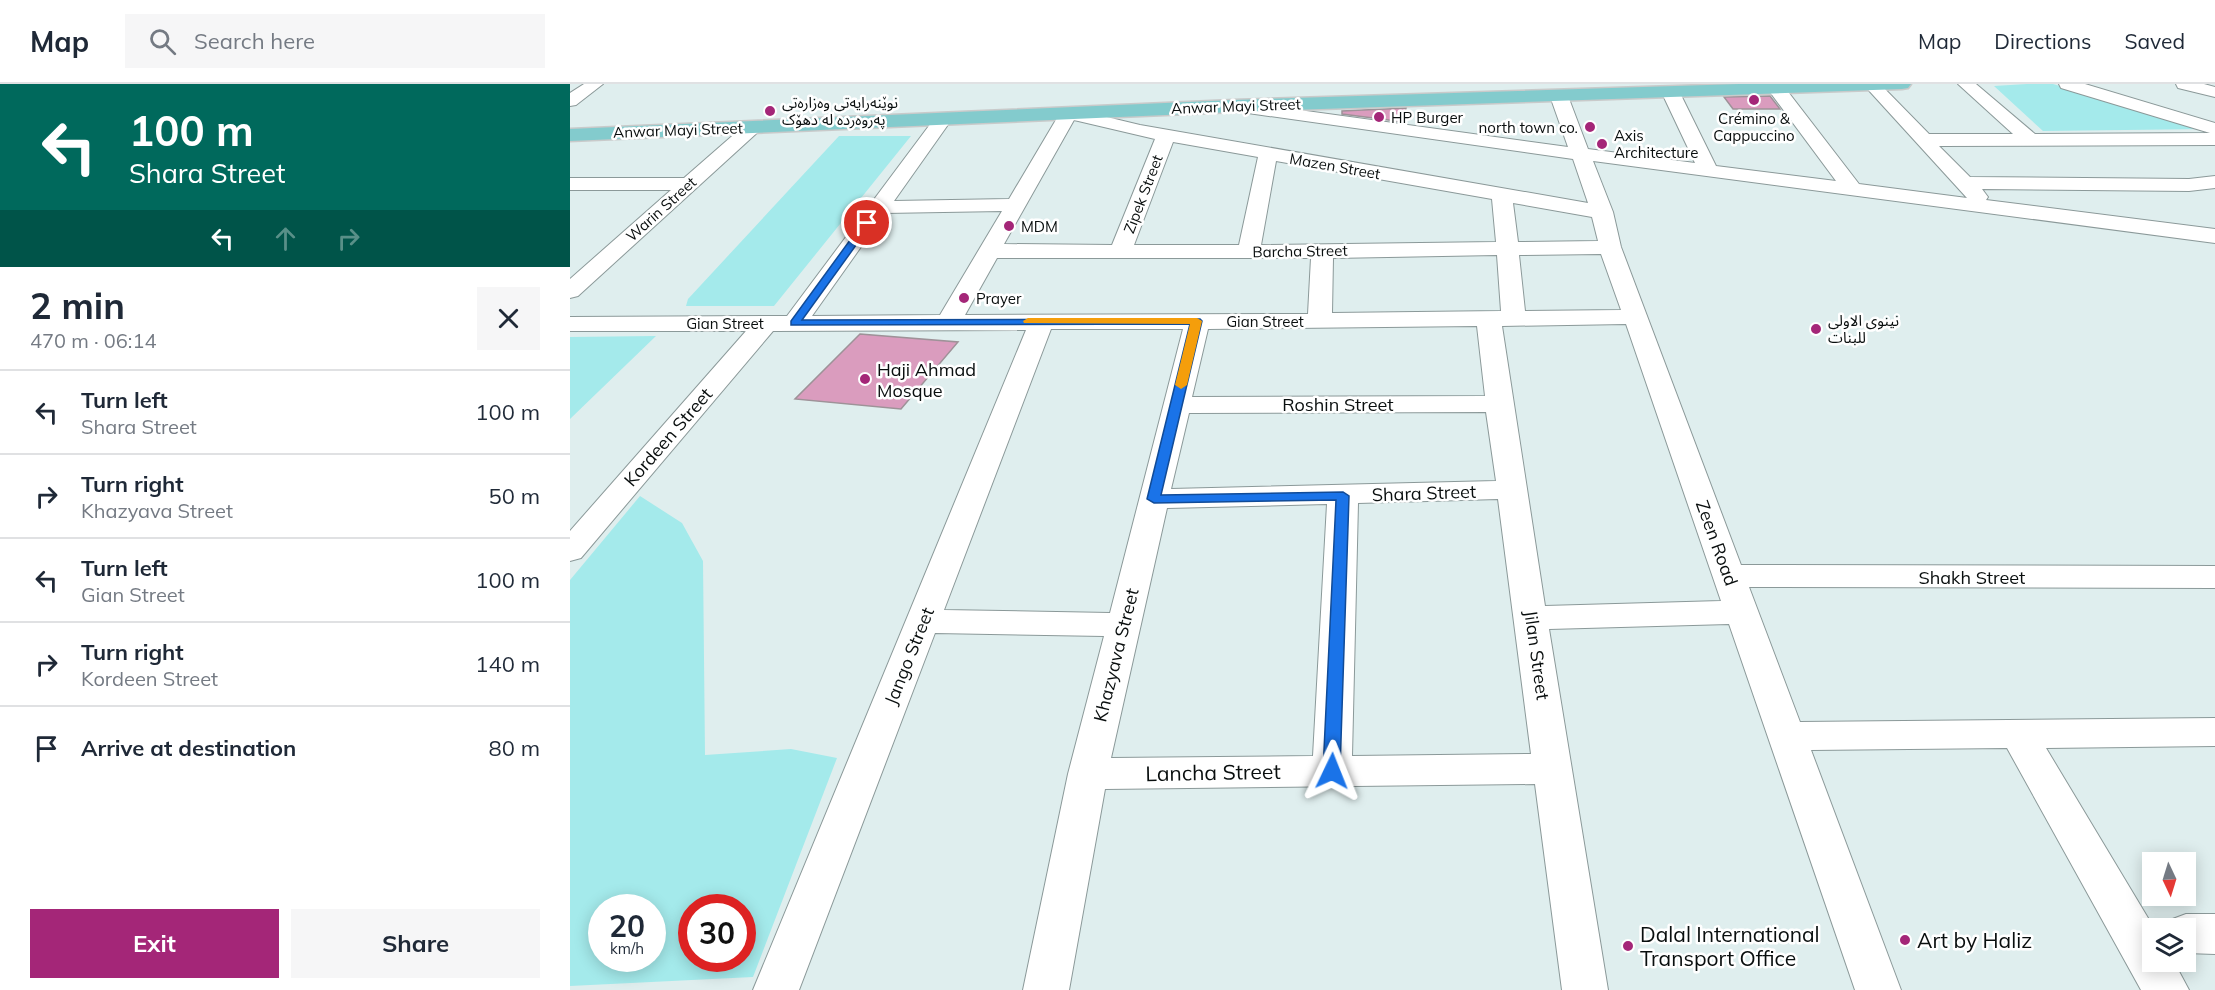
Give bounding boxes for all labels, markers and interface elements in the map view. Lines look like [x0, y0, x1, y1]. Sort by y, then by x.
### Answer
search box [125, 14, 545, 68]
text: Map [30, 24, 89, 59]
icon: search [146, 25, 179, 58]
text: Search here [194, 27, 315, 55]
text: Map [1918, 28, 1961, 54]
text: Directions [1994, 28, 2091, 54]
text: Saved [2124, 28, 2185, 54]
place label: نوێنەرایەتی وەزارەتی پەروەردە لە دهۆک [782, 93, 898, 130]
marker: Crémino & Cappuccino [1747, 93, 1761, 107]
street label: Anwar Mayi Street [1171, 94, 1301, 118]
text: 100 m [129, 104, 254, 157]
marker: نوێنەرایەتی وەزارەتی پەروەردە لە دهۆک [763, 104, 777, 118]
icon: left [30, 108, 108, 186]
place label: HP Burger [1391, 108, 1464, 127]
place label: Crémino & Cappuccino [1713, 109, 1795, 145]
marker: HP Burger [1372, 110, 1386, 124]
street label: Anwar Mayi Street [613, 118, 743, 142]
place label: north town co. [1479, 118, 1578, 137]
marker: north town co. [1583, 120, 1597, 134]
place label: Axis Architecture [1614, 126, 1698, 162]
marker: Axis Architecture [1595, 137, 1609, 151]
street label: Mazen Street [1288, 149, 1382, 183]
street label: Zipek Street [1119, 152, 1167, 236]
text: Shara Street [129, 156, 285, 190]
street label: Warin Street [622, 172, 700, 246]
pin [841, 197, 892, 248]
icon: arrive [850, 206, 883, 239]
place label: MDM [1021, 217, 1058, 236]
marker: MDM [1002, 219, 1016, 233]
icon: left [206, 222, 239, 255]
icon: ahead [269, 222, 302, 255]
icon: right [332, 222, 365, 255]
street label: Barcha Street [1252, 241, 1348, 261]
text: 2 min [30, 283, 125, 328]
button: close [477, 287, 540, 350]
place label: Prayer [976, 289, 1022, 308]
marker: Prayer [957, 291, 971, 305]
place label: نينوى الاولى للبنات [1828, 311, 1899, 347]
street label: Gian Street [1226, 312, 1304, 331]
street label: Gian Street [686, 314, 764, 333]
marker: نينوى الاولى للبنات [1809, 322, 1823, 336]
text: 470 m · 06:14 [30, 328, 156, 353]
place label: Haji Ahmad Mosque [877, 358, 976, 402]
marker: Haji Ahmad Mosque [858, 372, 872, 386]
street label: Kordeen Street [619, 383, 717, 491]
text: Turn left [81, 386, 168, 414]
street label: Roshin Street [1282, 393, 1394, 416]
icon: left [30, 396, 63, 429]
text: 100 m [475, 398, 540, 426]
text: Shara Street [81, 414, 197, 439]
text: Turn right [81, 470, 184, 498]
icon: right [30, 480, 63, 513]
street label: Shara Street [1371, 480, 1477, 506]
text: 50 m [489, 482, 540, 510]
street label: Zeen Road [1691, 497, 1743, 589]
text: Khazyava Street [81, 498, 233, 523]
text: Turn left [81, 554, 168, 582]
icon: left [30, 564, 63, 597]
text: 100 m [475, 566, 540, 594]
street label: Shakh Street [1919, 566, 2025, 589]
text: Gian Street [81, 582, 185, 607]
street label: Khazyava Street [1088, 586, 1144, 724]
street label: Jango Street [879, 604, 939, 708]
street label: Jilan Street [1519, 609, 1555, 701]
text: Turn right [81, 638, 184, 666]
icon: right [30, 648, 63, 681]
text: 140 m [475, 650, 540, 678]
text: Kordeen Street [81, 666, 218, 691]
icon: arrive [30, 732, 63, 765]
text: Arrive at destination [81, 734, 296, 762]
text: 80 m [489, 734, 540, 762]
position arrow [1300, 739, 1364, 803]
street label: Lancha Street [1145, 758, 1281, 786]
north arrow [2142, 852, 2196, 906]
map controls [2142, 852, 2196, 972]
speed limit sign: 30 [678, 894, 756, 972]
text: 20 [609, 907, 645, 945]
button: Exit [30, 909, 279, 978]
button: Share [291, 909, 540, 978]
button: layers [2142, 918, 2196, 972]
place label: Dalal International Transport Office [1640, 921, 1820, 971]
place label: Art by Haliz [1917, 927, 2032, 953]
marker: Art by Haliz [1898, 933, 1912, 947]
text: km/h [610, 939, 644, 958]
marker: Dalal International Transport Office [1621, 939, 1635, 953]

